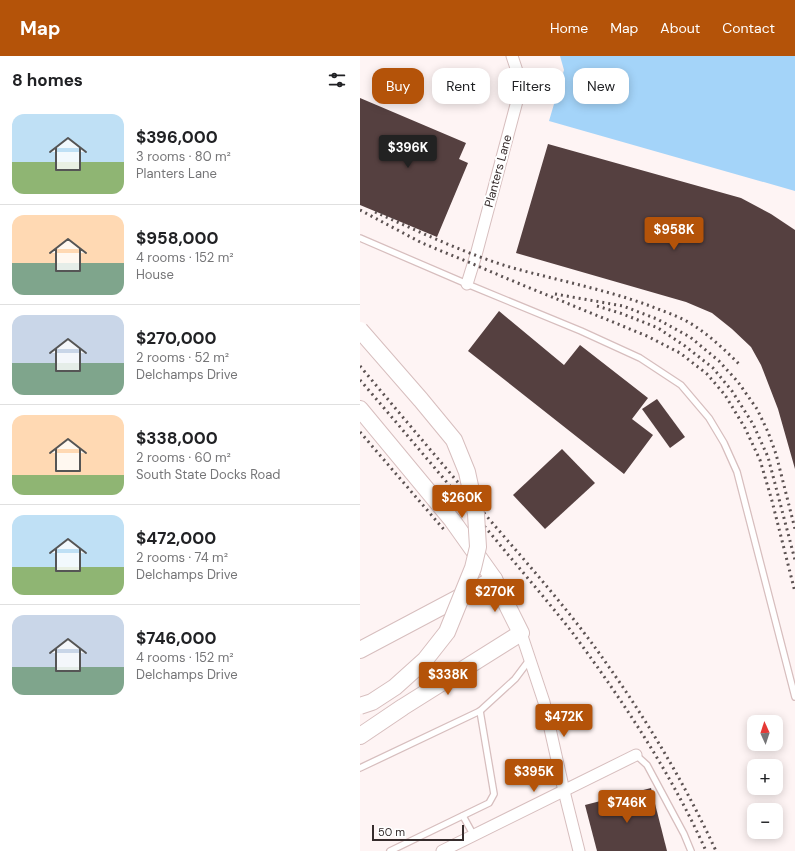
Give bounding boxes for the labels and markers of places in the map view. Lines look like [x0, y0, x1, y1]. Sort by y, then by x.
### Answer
pin: $396K [380, 135, 436, 169]
pin: $958K [646, 217, 702, 251]
pin: $260K [434, 485, 490, 519]
pin: $270K [467, 579, 523, 613]
pin: $338K [420, 662, 476, 696]
pin: $472K [536, 704, 592, 738]
pin: $395K [506, 759, 562, 793]
pin: $746K [599, 790, 655, 824]

